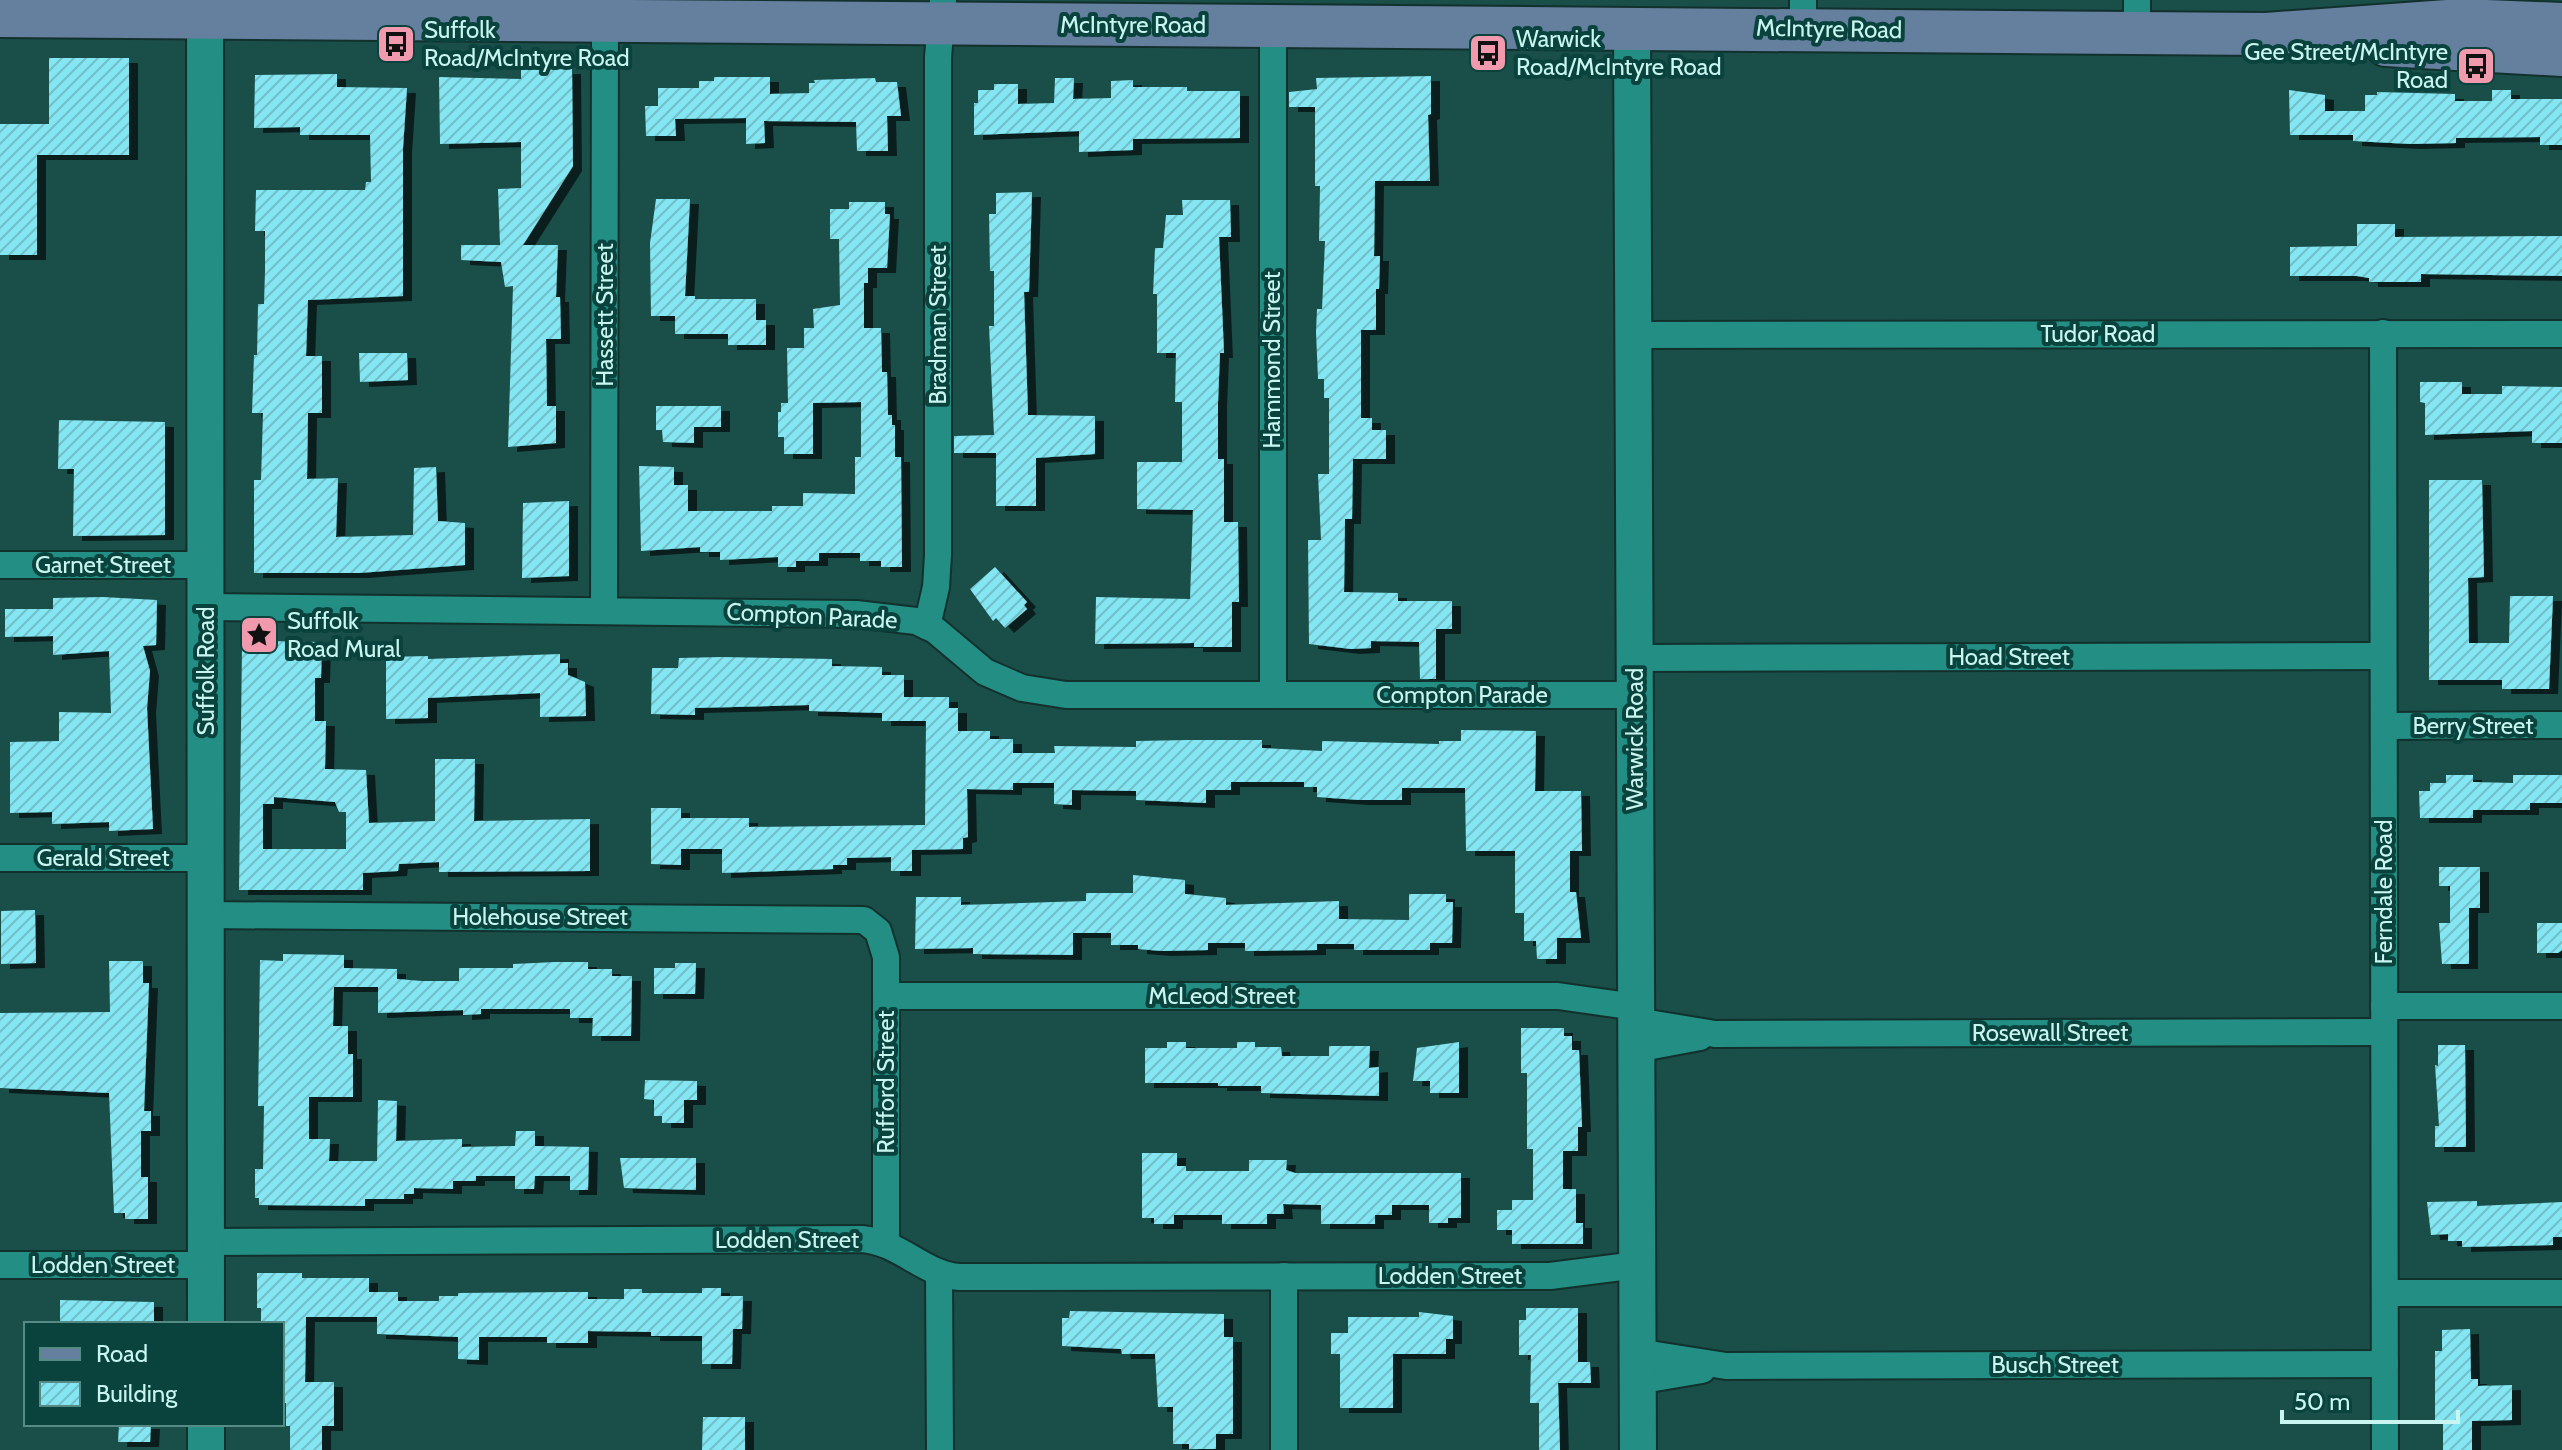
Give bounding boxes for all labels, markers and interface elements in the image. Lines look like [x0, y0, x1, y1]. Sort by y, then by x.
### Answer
street label: McIntyre Road [1060, 10, 1206, 39]
street label: McIntyre Road [1756, 13, 1902, 44]
place label: Suffolk Road/McIntyre Road [424, 15, 630, 72]
bus stop icon: Suffolk Road/McIntyre Road [375, 23, 417, 65]
place label: Warwick Road/McIntyre Road [1516, 24, 1722, 81]
bus stop icon: Warwick Road/McIntyre Road [1467, 32, 1509, 74]
place label: Gee Street/McIntyre Road [2244, 37, 2448, 94]
bus stop icon: Gee Street/McIntyre Road [2455, 45, 2497, 87]
street label: Hassett Street [590, 243, 619, 387]
street label: Bradman Street [923, 245, 952, 405]
street label: Hammond Street [1257, 271, 1286, 449]
street label: Tudor Road [2041, 319, 2155, 348]
street label: Garnet Street [35, 550, 171, 579]
street label: Compton Parade [726, 597, 898, 634]
street label: Suffolk Road [191, 606, 220, 736]
place label: Suffolk Road Mural [287, 606, 401, 663]
place icon: Suffolk Road Mural [238, 614, 280, 656]
street label: Hoad Street [1948, 642, 2070, 671]
street label: Warwick Road [1620, 668, 1649, 810]
street label: Compton Parade [1376, 680, 1548, 709]
street label: Berry Street [2413, 711, 2534, 740]
street label: Ferndale Road [2369, 820, 2398, 964]
street label: Gerald Street [36, 843, 170, 872]
street label: Holehouse Street [452, 902, 628, 931]
street label: McLeod Street [1148, 981, 1296, 1010]
street label: Rufford Street [871, 1010, 900, 1154]
street label: Rosewall Street [1972, 1018, 2128, 1047]
street label: Lodden Street [715, 1225, 859, 1254]
street label: Lodden Street [31, 1250, 175, 1279]
street label: Lodden Street [1378, 1261, 1522, 1290]
legend [24, 1322, 284, 1426]
text: Road [96, 1339, 148, 1368]
street label: Busch Street [1991, 1350, 2119, 1379]
scale bar [2282, 1374, 2458, 1424]
text: Building [96, 1379, 178, 1408]
text: 50 m [2294, 1387, 2350, 1416]

